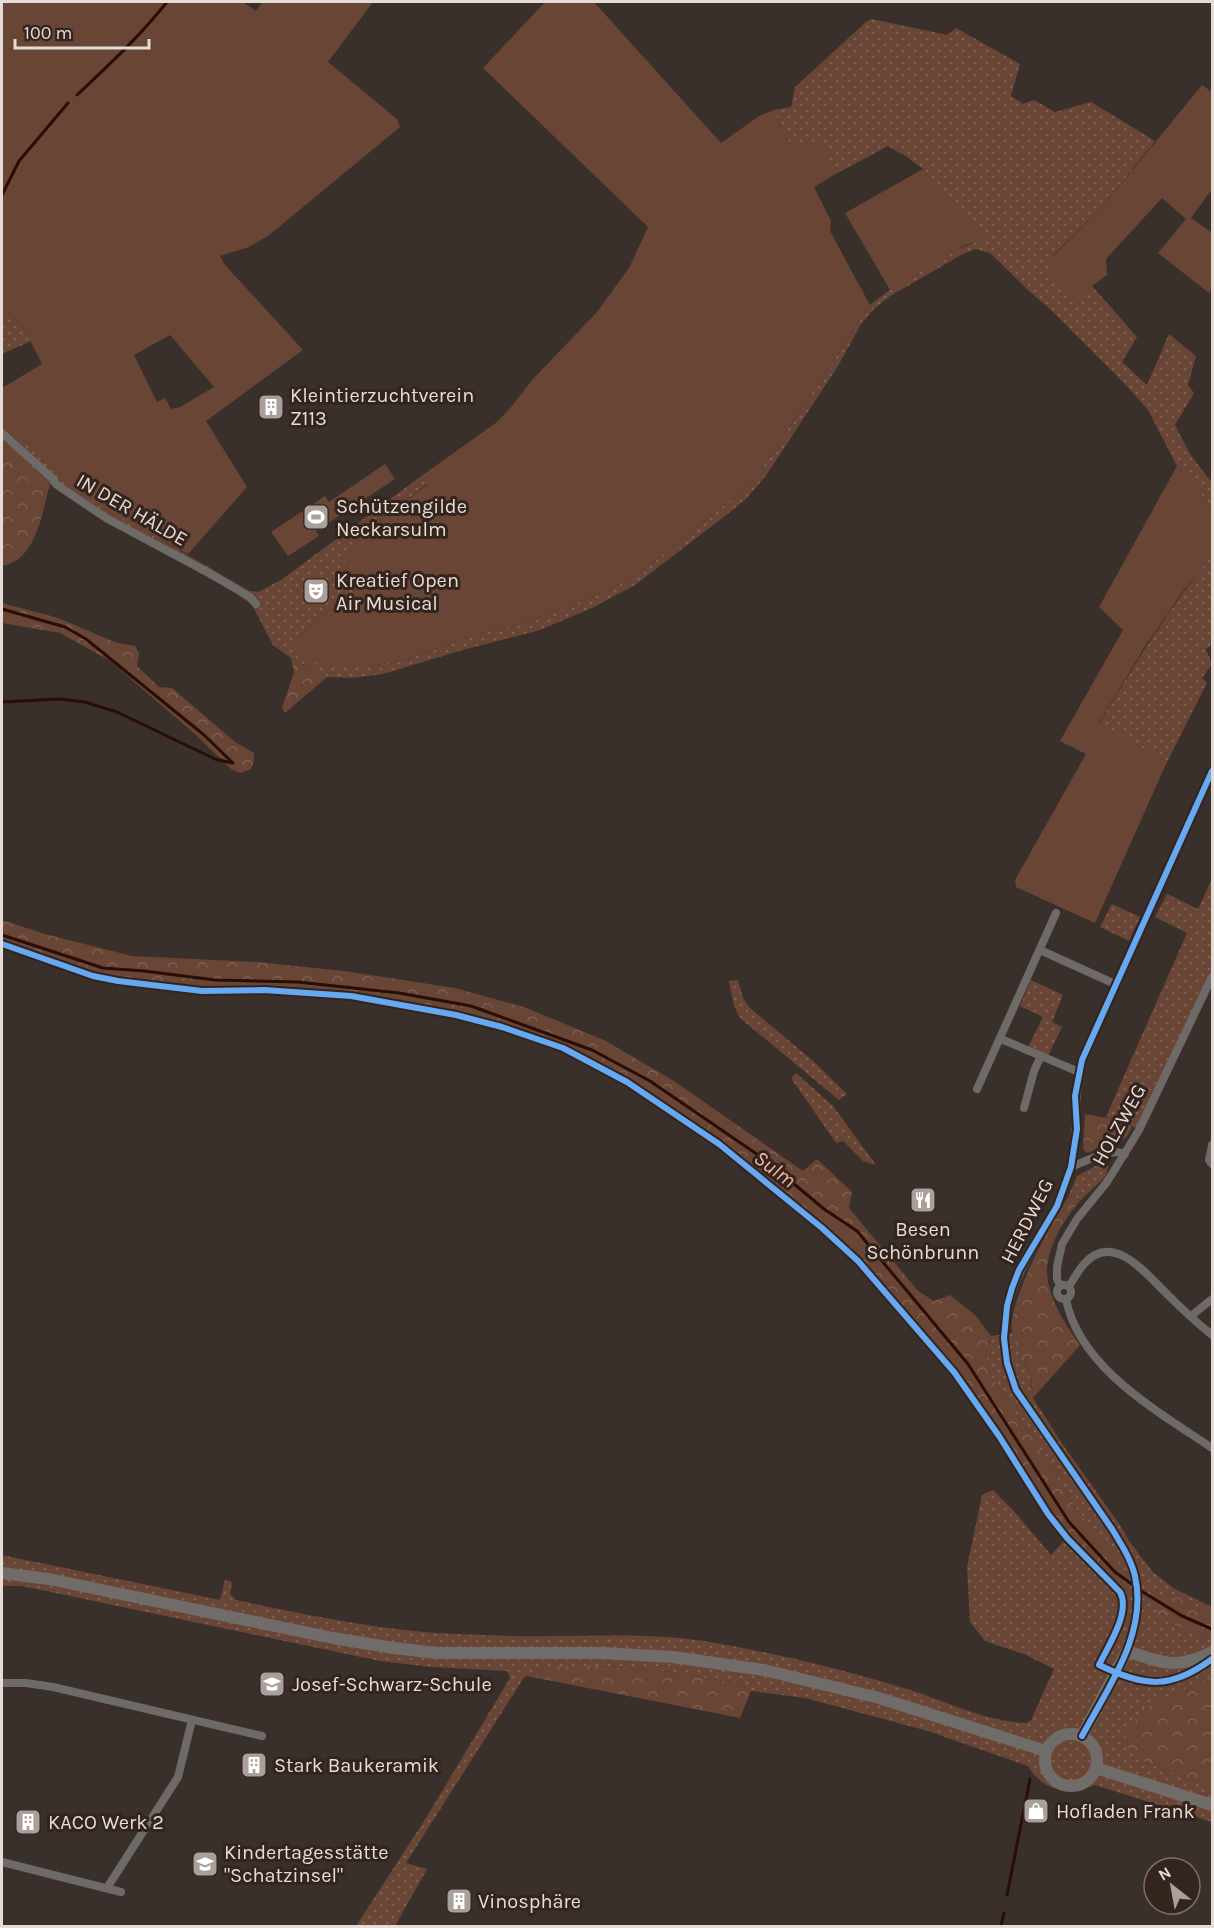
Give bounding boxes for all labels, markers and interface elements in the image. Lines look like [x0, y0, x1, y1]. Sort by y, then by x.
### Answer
scale bar [15, 12, 148, 50]
text: 100 m [24, 22, 72, 44]
place label: Kleintierzuchtverein Z113 [290, 384, 474, 430]
building icon: Kleintierzuchtverein Z113 [256, 392, 286, 422]
street label: IN DER HÄLDE [73, 469, 191, 551]
place label: Schützengilde Neckarsulm [336, 495, 467, 541]
sports icon: Schützengilde Neckarsulm [301, 502, 331, 532]
place label: Kreatief Open Air Musical [336, 569, 459, 615]
theatre icon: Kreatief Open Air Musical [301, 576, 331, 606]
street label: HOLZWEG [1087, 1080, 1151, 1170]
water label: Sulm [749, 1146, 801, 1192]
street label: HERDWEG [996, 1175, 1058, 1267]
restaurant icon: Besen Schönbrunn [908, 1185, 938, 1215]
place label: Besen Schönbrunn [867, 1218, 979, 1264]
school or university icon: Josef-Schwarz-Schule [257, 1669, 287, 1699]
place label: Josef-Schwarz-Schule [292, 1673, 492, 1696]
building icon: Stark Baukeramik [239, 1750, 269, 1780]
place label: Stark Baukeramik [274, 1754, 439, 1777]
shop icon: Hofladen Frank [1021, 1796, 1051, 1826]
place label: Hofladen Frank [1056, 1800, 1195, 1823]
building icon: KACO Werk 2 [13, 1807, 43, 1837]
place label: KACO Werk 2 [48, 1811, 164, 1834]
place label: Kindertagesstätte "Schatzinsel" [224, 1841, 388, 1887]
school or university icon: Kindertagesstätte "Schatzinsel" [190, 1849, 220, 1879]
north arrow [1142, 1856, 1202, 1916]
text: N [1155, 1862, 1174, 1885]
building icon: Vinosphäre [444, 1886, 474, 1916]
place label: Vinosphäre [478, 1890, 581, 1913]

